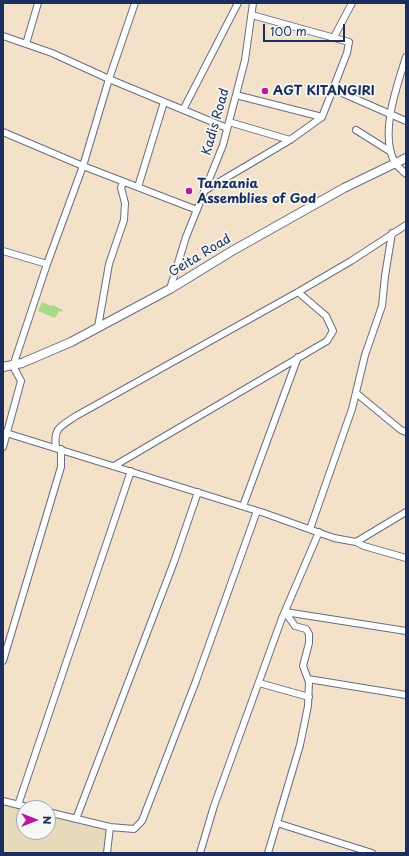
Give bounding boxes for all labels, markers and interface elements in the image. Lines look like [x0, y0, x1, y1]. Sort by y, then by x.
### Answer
scale bar [265, 16, 347, 42]
text: 100 m [270, 22, 307, 40]
place label: AGT KITANGIRI [273, 83, 375, 99]
marker: AGT KITANGIRI [260, 86, 270, 96]
street label: Kadis Road [199, 87, 233, 157]
place label: Tanzania Assemblies of God [197, 176, 316, 207]
marker: Tanzania Assemblies of God [184, 186, 194, 196]
street label: Geita Road [166, 231, 234, 281]
north arrow [16, 800, 56, 840]
text: N [39, 816, 56, 824]

